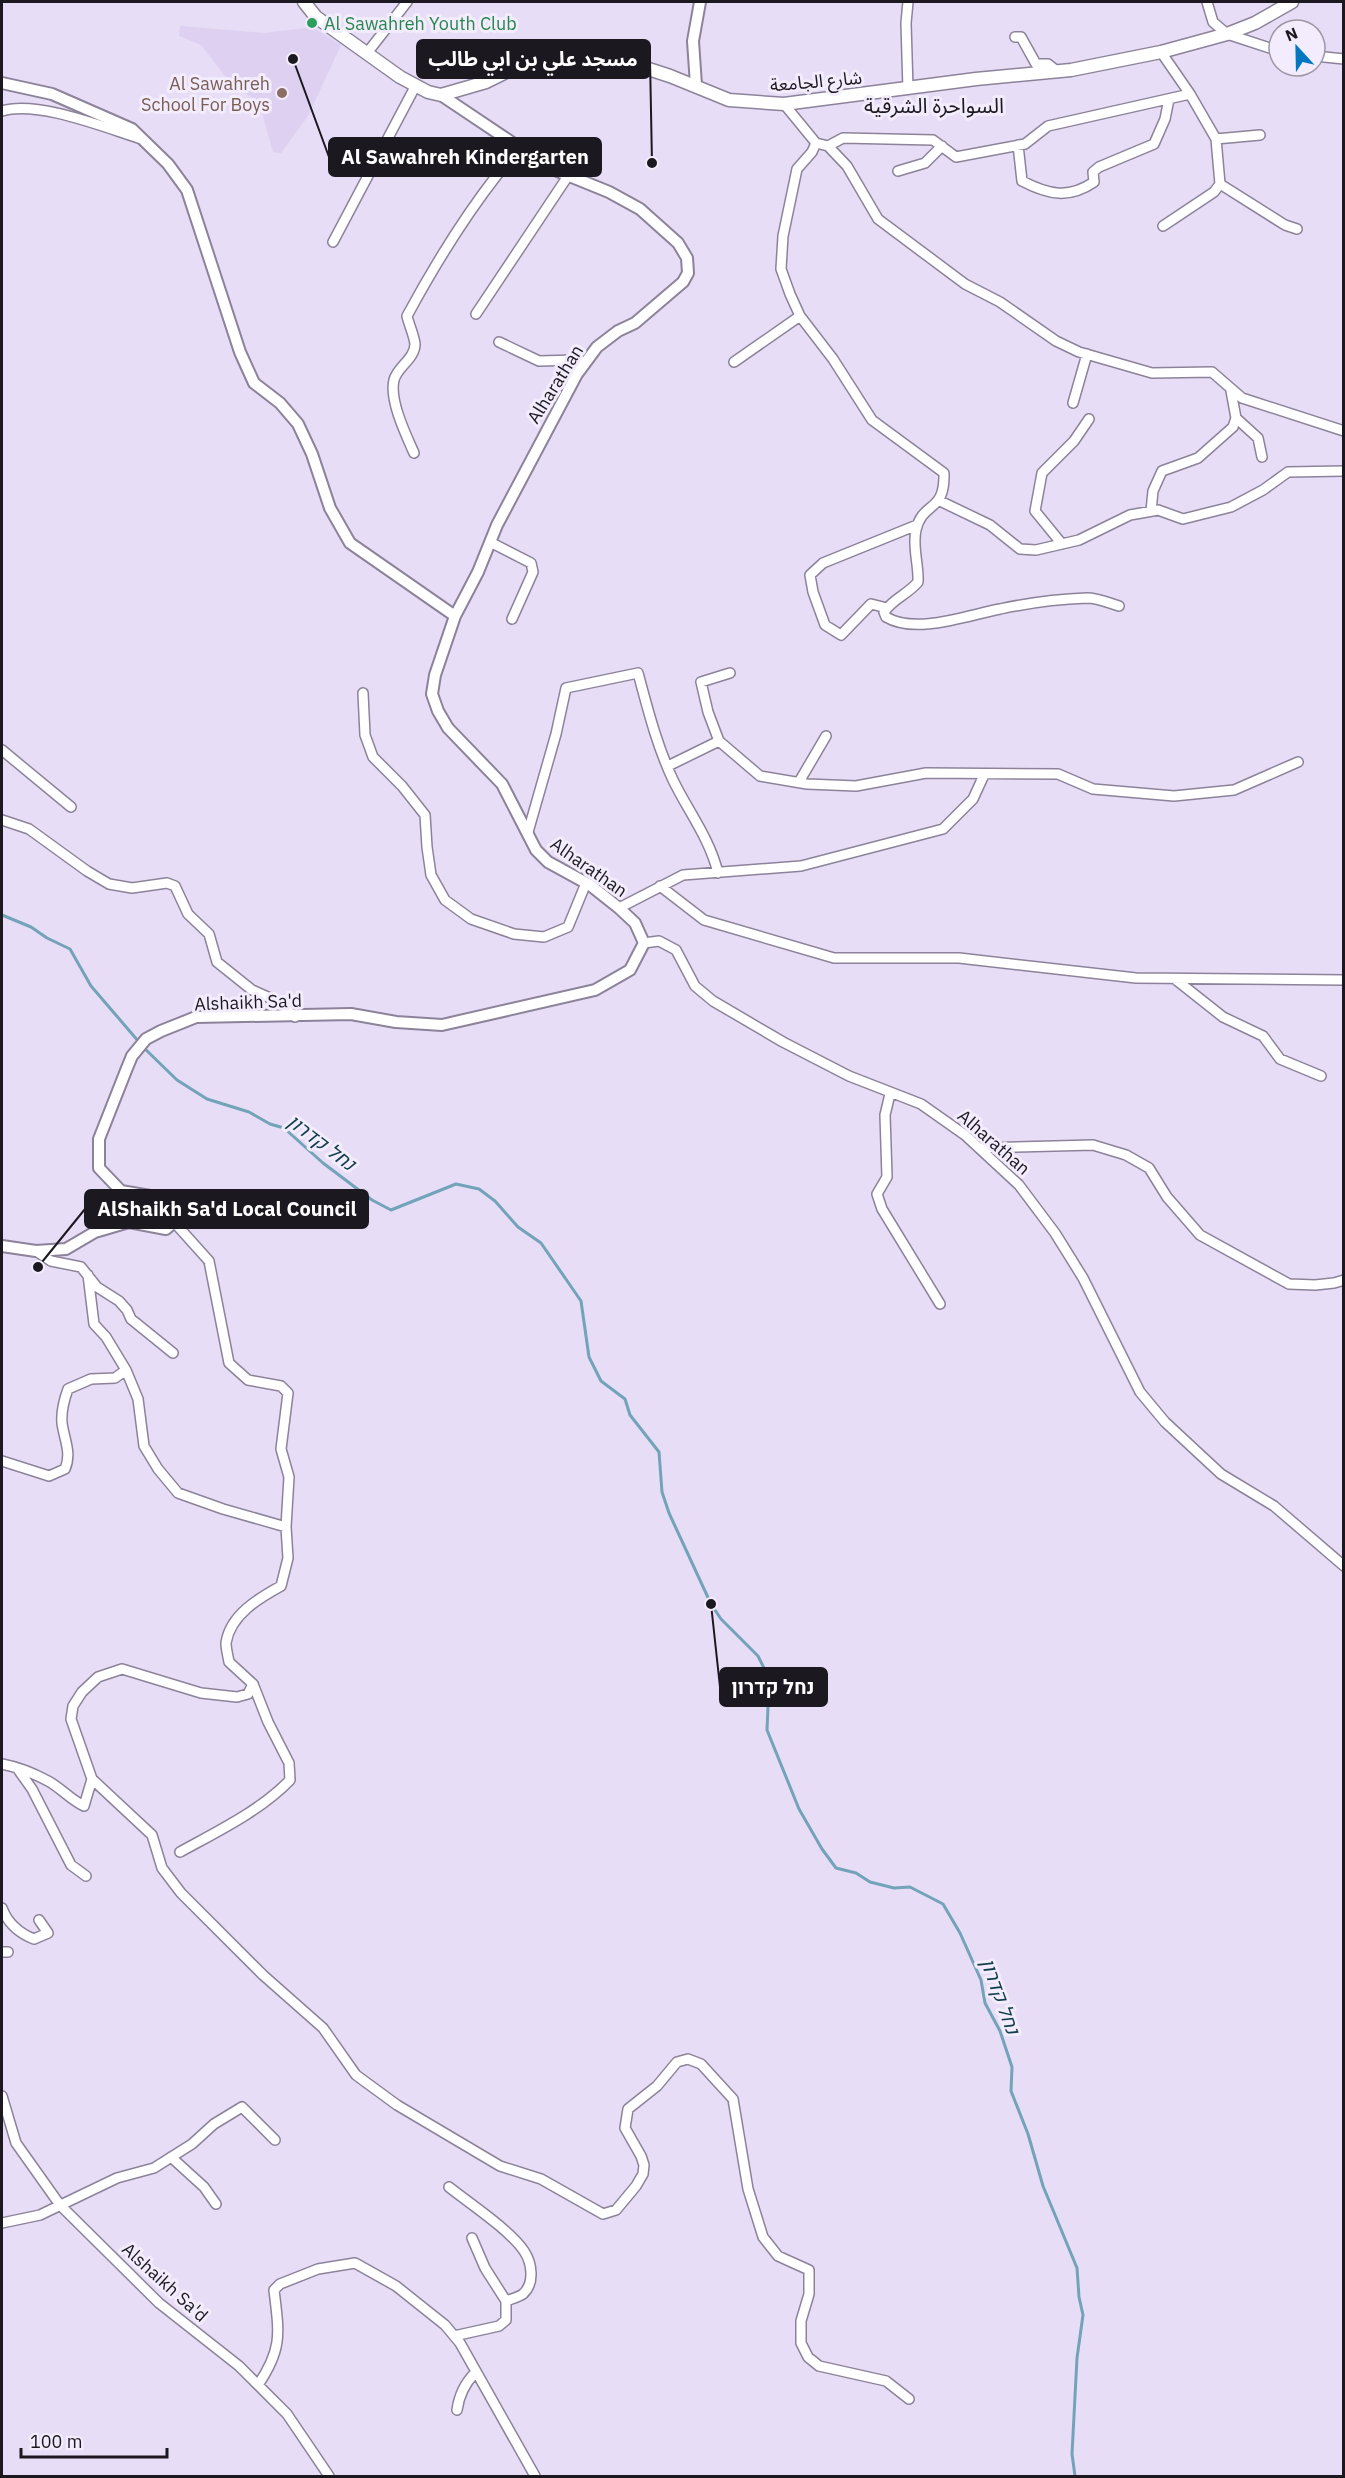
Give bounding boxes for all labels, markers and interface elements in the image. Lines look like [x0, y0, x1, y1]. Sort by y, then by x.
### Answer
place label: Al Sawahreh Youth Club [324, 12, 517, 35]
marker: Al Sawahreh Youth Club [305, 16, 319, 30]
north arrow [1267, 18, 1327, 78]
text: N [1282, 23, 1301, 46]
callout: مسجد علي بن ابي طالب [417, 40, 650, 78]
text: مسجد علي بن ابي طالب [428, 45, 638, 76]
street label: شارع الجامعة [769, 66, 863, 99]
place label: Al Sawahreh School For Boys [141, 72, 270, 116]
marker: Al Sawahreh School For Boys [275, 86, 289, 100]
district label: السواحرة الشرقية [864, 91, 1004, 119]
callout: Al Sawahreh Kindergarten [329, 138, 601, 176]
text: Al Sawahreh Kindergarten [341, 143, 589, 170]
street label: Alharathan [522, 340, 588, 428]
street label: Alharathan [546, 832, 632, 902]
street label: Alshaikh Sa'd [194, 989, 302, 1015]
street label: Alharathan [953, 1104, 1035, 1180]
water label: נחל קדרון [282, 1108, 363, 1178]
callout: AlShaikh Sa'd Local Council [85, 1190, 368, 1228]
text: AlShaikh Sa'd Local Council [97, 1195, 357, 1222]
callout: נחל קדרון [720, 1668, 827, 1706]
text: נחל קדרון [732, 1673, 814, 1700]
water label: נחל קדרון [975, 1954, 1028, 2039]
street label: Alshaikh Sa'd [117, 2237, 213, 2327]
scale bar [21, 2421, 166, 2459]
text: 100 m [30, 2430, 82, 2453]

